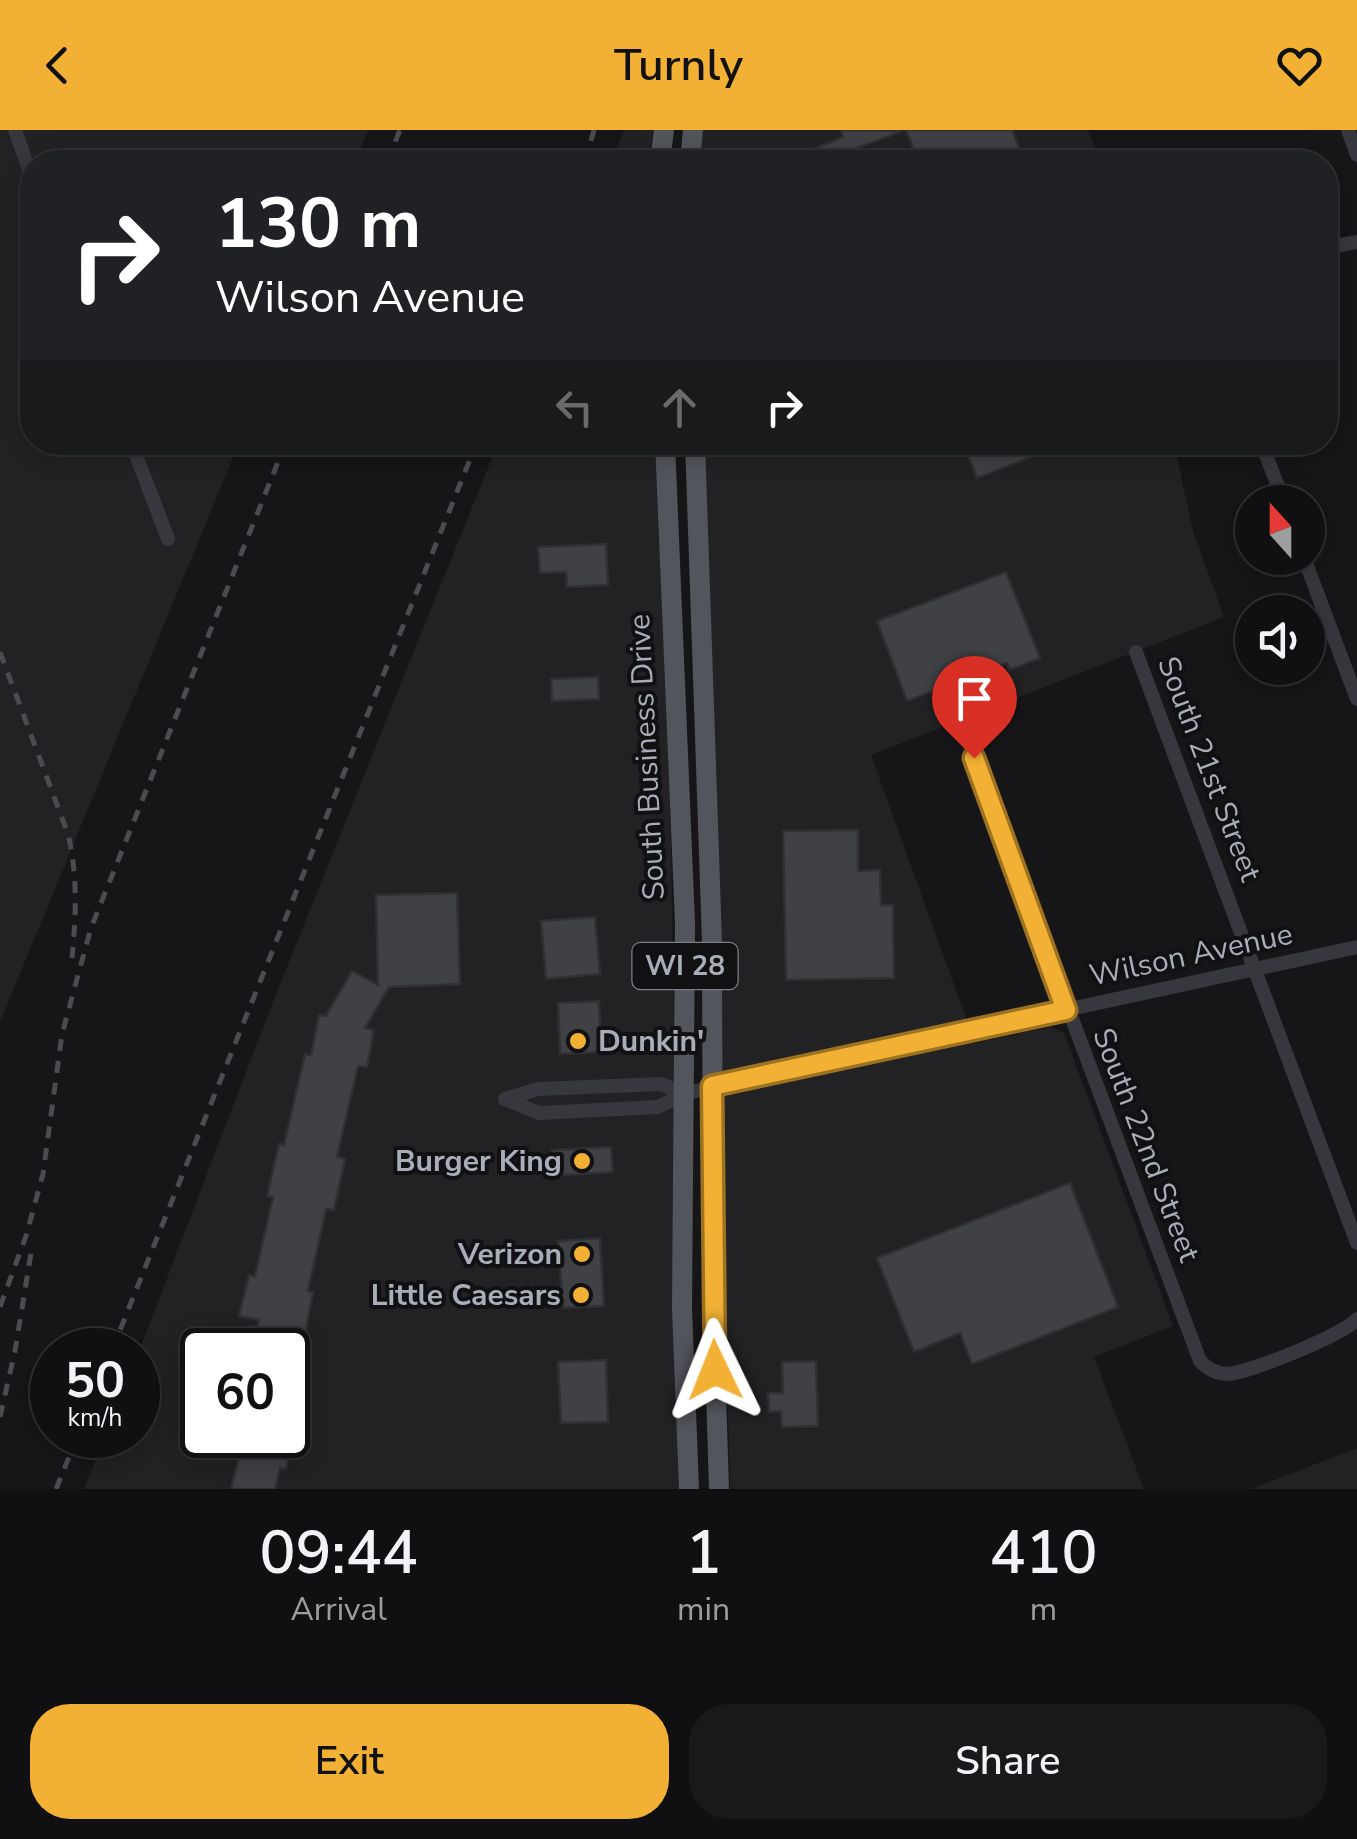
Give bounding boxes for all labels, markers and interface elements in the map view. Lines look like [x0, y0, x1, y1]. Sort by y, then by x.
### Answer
text: Turnly [614, 35, 743, 96]
icon: back [30, 38, 85, 93]
icon: heart [1272, 38, 1327, 93]
text: 130 m [215, 176, 421, 272]
icon: right [50, 190, 180, 320]
text: Wilson Avenue [215, 267, 525, 328]
icon: left [547, 380, 602, 435]
icon: ahead [652, 380, 707, 435]
icon: right [757, 380, 812, 435]
north arrow [1235, 485, 1325, 575]
map controls [1235, 485, 1325, 685]
button: sound [1235, 595, 1325, 685]
street label: South Business Drive [619, 613, 675, 901]
street label: South 21st Street [1147, 651, 1271, 888]
pin [932, 656, 1017, 759]
icon: arrive [947, 671, 1002, 726]
street label: Wilson Avenue [1086, 913, 1296, 997]
road number: WI 28 [632, 943, 738, 989]
place label: Dunkin' [598, 1021, 704, 1062]
street label: South 22nd Street [1083, 1022, 1210, 1268]
marker: Dunkin' [567, 1030, 589, 1052]
place label: Burger King [395, 1141, 562, 1182]
marker: Burger King [571, 1150, 593, 1172]
place label: Verizon [457, 1234, 562, 1275]
marker: Verizon [571, 1243, 593, 1265]
place label: Little Caesars [371, 1275, 561, 1316]
marker: Little Caesars [570, 1284, 592, 1306]
position arrow [663, 1318, 767, 1422]
speed limit sign: 60 [180, 1328, 310, 1458]
text: 50 [65, 1346, 125, 1415]
text: km/h [67, 1401, 123, 1435]
text: 09:44 [259, 1512, 418, 1594]
text: 1 [686, 1512, 722, 1594]
text: 410 [990, 1512, 1098, 1594]
text: Arrival [290, 1588, 387, 1631]
text: min [677, 1588, 730, 1631]
text: m [1030, 1588, 1057, 1631]
button: Exit [30, 1704, 669, 1819]
button: Share [689, 1704, 1327, 1819]

